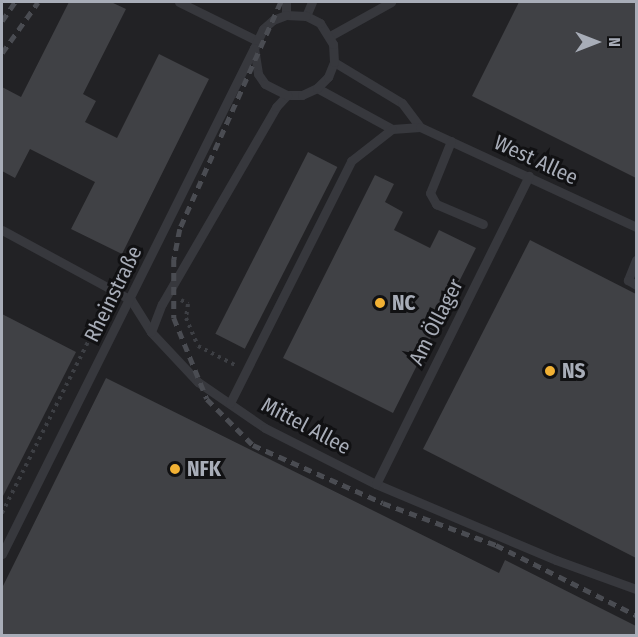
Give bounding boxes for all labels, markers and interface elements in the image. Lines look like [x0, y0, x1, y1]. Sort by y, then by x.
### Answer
north arrow [566, 12, 626, 72]
text: N [605, 37, 624, 47]
street label: West Allee [490, 130, 582, 190]
street label: Rheinstraße [79, 242, 147, 346]
street label: Am Öllager [404, 275, 468, 369]
place label: NC [392, 290, 416, 316]
marker: NC [373, 296, 387, 310]
place label: NS [562, 358, 585, 384]
marker: NS [543, 364, 557, 378]
street label: Mittel Allee [257, 392, 355, 460]
place label: NFK [187, 456, 221, 482]
marker: NFK [168, 462, 182, 476]

